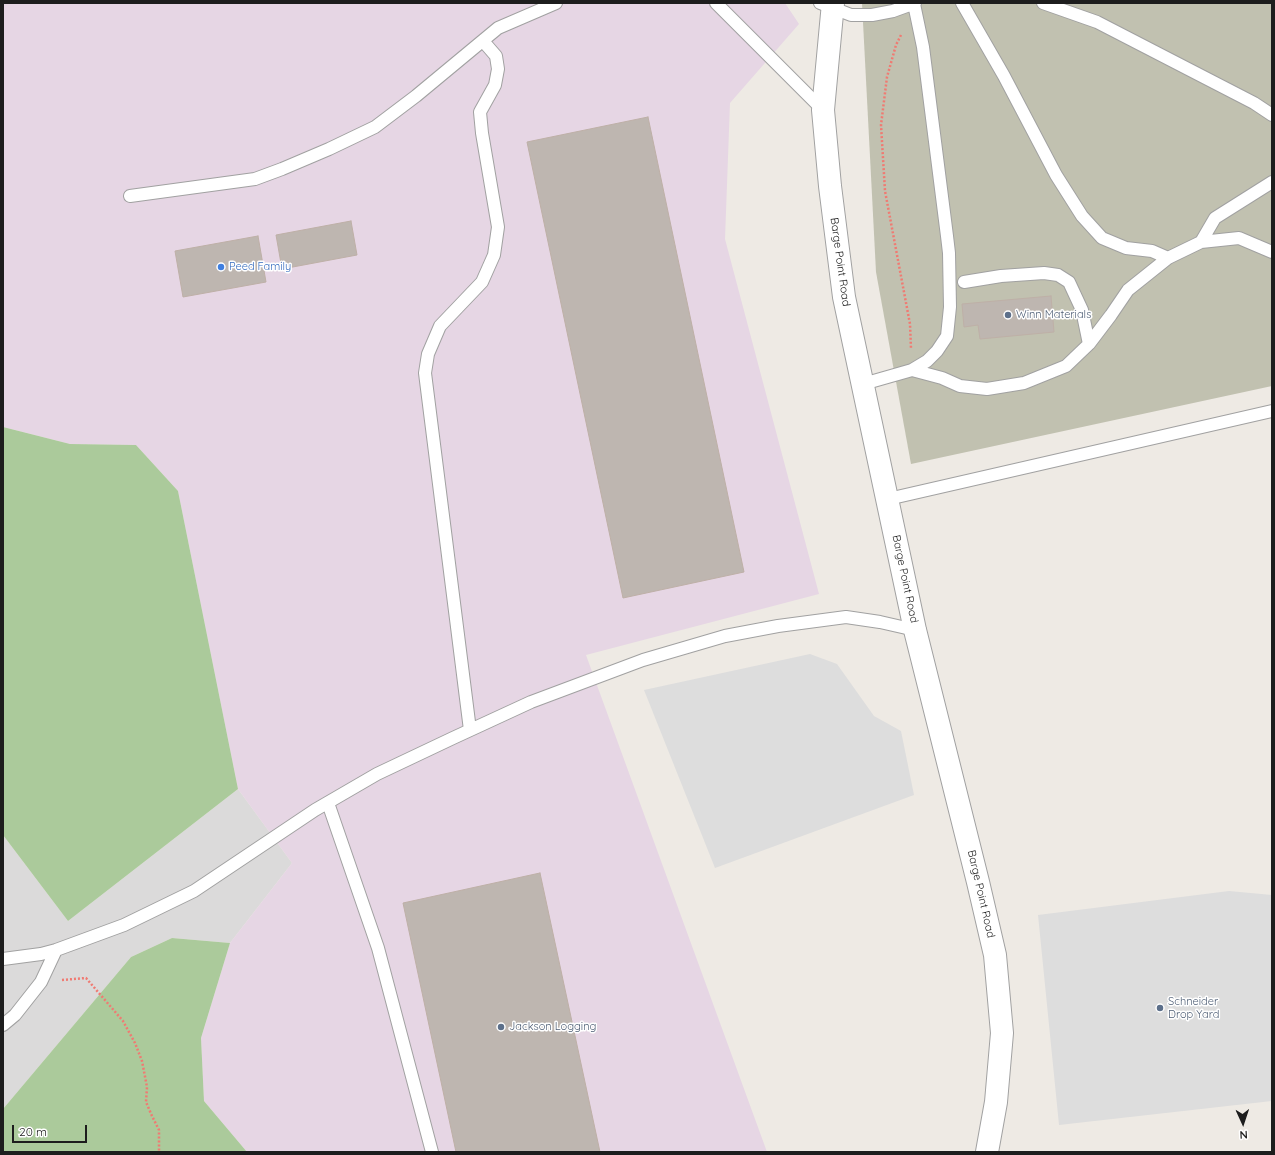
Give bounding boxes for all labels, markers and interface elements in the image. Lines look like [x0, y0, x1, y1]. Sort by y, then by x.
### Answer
street label: Barge Point Road [827, 217, 853, 307]
place label: Peed Family [229, 260, 291, 274]
marker: Peed Family [216, 262, 226, 272]
place label: Winn Materials [1016, 308, 1091, 322]
marker: Winn Materials [1003, 310, 1013, 320]
street label: Barge Point Road [889, 534, 921, 624]
street label: Barge Point Road [964, 849, 998, 939]
place label: Schneider Drop Yard [1168, 995, 1219, 1021]
marker: Schneider Drop Yard [1155, 1003, 1165, 1013]
place label: Jackson Logging [509, 1020, 596, 1034]
marker: Jackson Logging [496, 1022, 506, 1032]
north arrow [1223, 1103, 1263, 1143]
scale bar [14, 1117, 89, 1143]
text: 20 m [19, 1124, 47, 1139]
text: N [1239, 1128, 1248, 1142]

